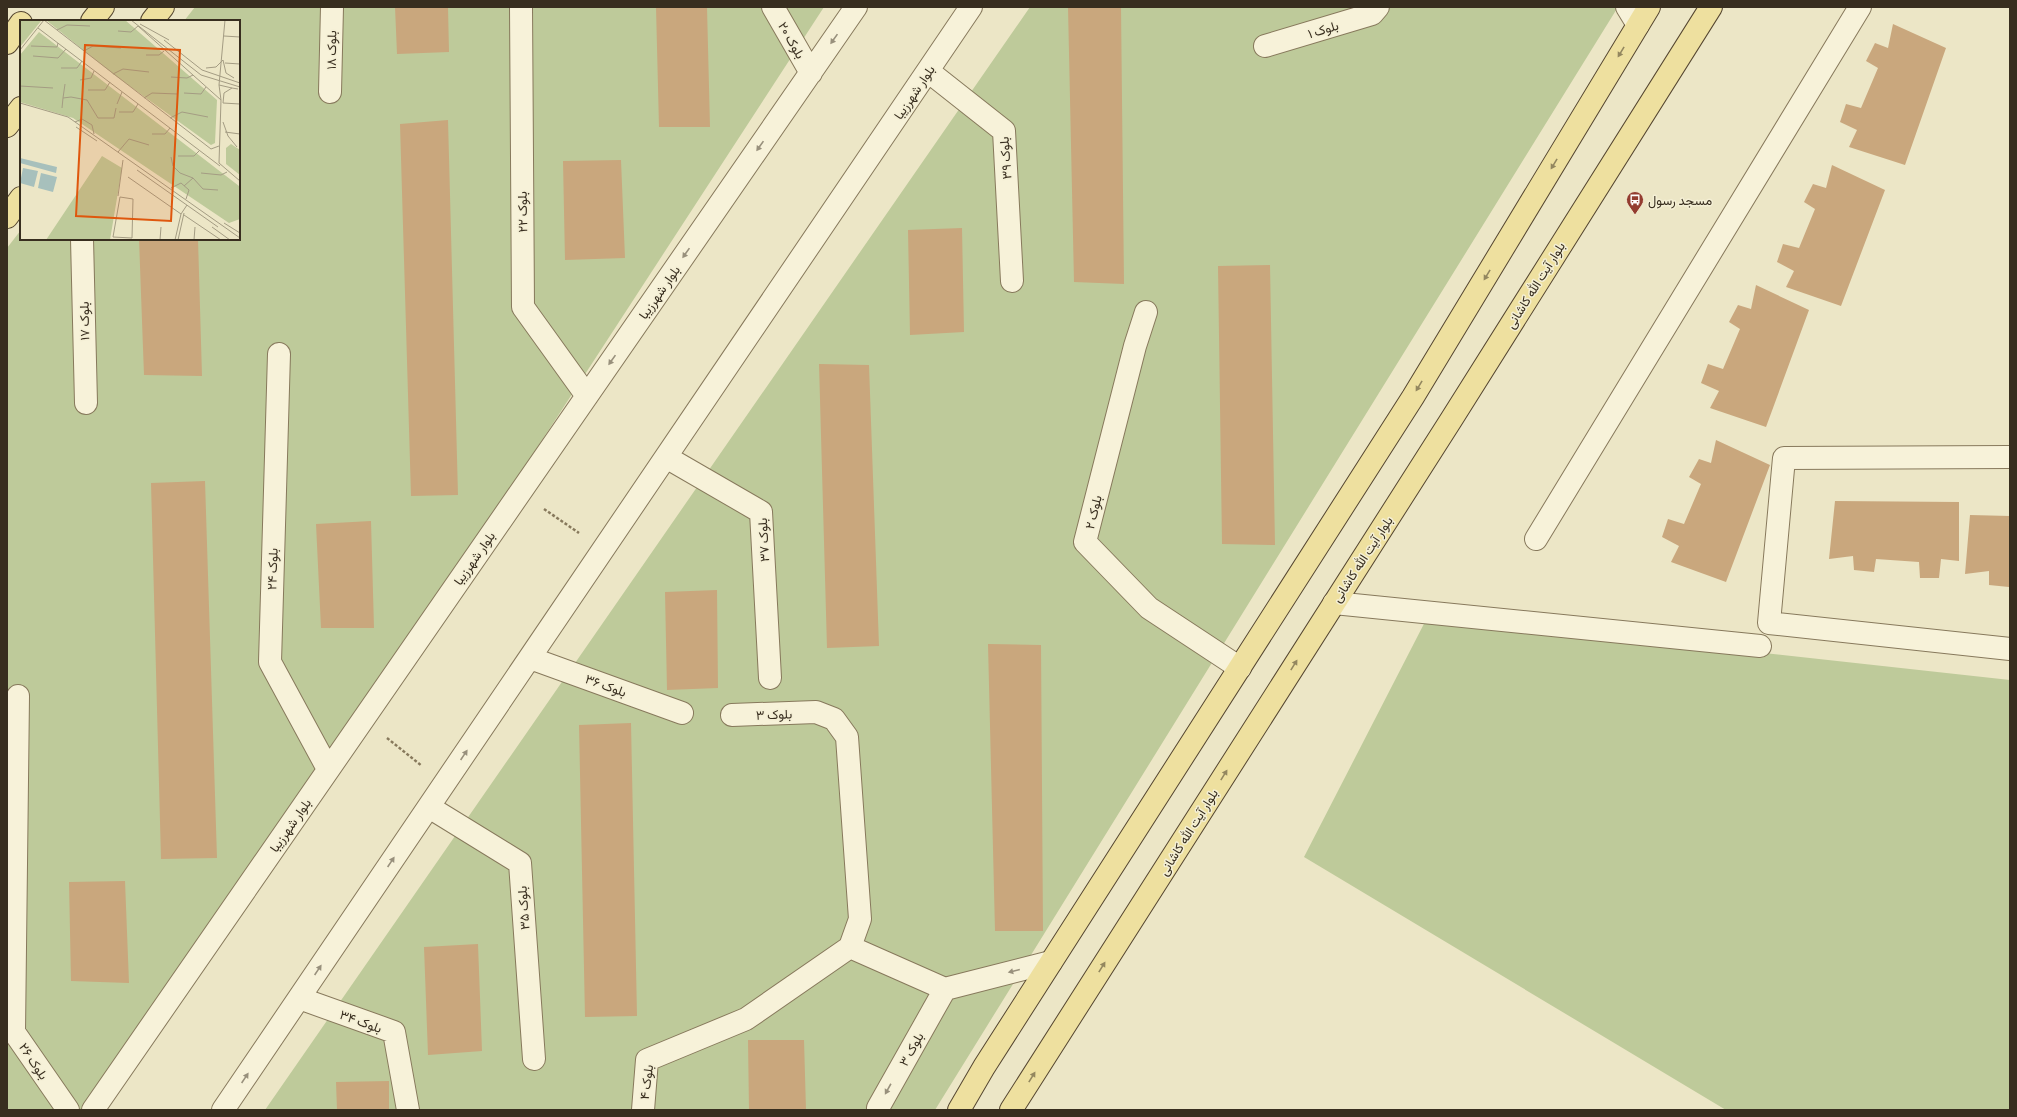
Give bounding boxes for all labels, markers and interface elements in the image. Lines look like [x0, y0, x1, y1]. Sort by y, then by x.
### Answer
street label: بلوک ۱ [1306, 18, 1341, 42]
street label: بلوک ۲۰ [774, 19, 808, 62]
inset map [20, 20, 240, 240]
street label: بلوک ۱۸ [324, 30, 340, 70]
one-way arrow [830, 34, 838, 44]
one-way arrow [1618, 46, 1625, 58]
street label: بلوار شهرزیبا [891, 62, 939, 123]
street label: بلوک ۳۹ [997, 136, 1015, 180]
one-way arrow [756, 141, 764, 151]
one-way arrow [1550, 159, 1558, 169]
bus stop icon: مسجد رسول [1625, 190, 1645, 215]
street label: بلوک ۲۲ [515, 191, 531, 233]
place label: مسجد رسول [1648, 193, 1712, 209]
street label: بلوار آیت الله کاشانی [1503, 239, 1569, 332]
one-way arrow [682, 247, 690, 258]
street label: بلوار شهرزیبا [636, 263, 684, 322]
one-way arrow [1483, 269, 1490, 281]
street label: بلوک ۱۷ [77, 301, 93, 341]
one-way arrow [608, 354, 616, 365]
one-way arrow [1416, 380, 1423, 392]
street label: بلوک ۲ [1082, 493, 1106, 531]
street label: بلوار آیت الله کاشانی [1329, 513, 1397, 606]
street label: بلوک ۳۷ [755, 517, 773, 562]
street label: بلوار شهرزیبا [451, 529, 499, 588]
street label: بلوک ۲۴ [264, 548, 282, 590]
one-way arrow [1290, 660, 1298, 671]
street label: بلوک ۳۶ [583, 671, 629, 701]
street label: بلوک ۳ [756, 706, 793, 724]
one-way arrow [460, 750, 468, 760]
one-way arrow [1220, 770, 1228, 780]
street label: بلوار آیت الله کاشانی [1156, 786, 1222, 879]
street label: بلوار شهرزیبا [267, 796, 315, 855]
one-way arrow [387, 857, 395, 868]
street label: بلوک ۳۵ [514, 885, 534, 930]
one-way arrow [1098, 962, 1105, 973]
one-way arrow [314, 965, 322, 975]
one-way arrow [1007, 969, 1020, 975]
street label: بلوک ۳۴ [337, 1007, 384, 1037]
street label: بلوک ۳ [896, 1030, 928, 1069]
street label: بلوک ۲۶ [15, 1040, 51, 1083]
street label: بلوک ۴ [637, 1064, 657, 1101]
one-way arrow [1028, 1072, 1036, 1082]
one-way arrow [241, 1073, 249, 1083]
one-way arrow [885, 1083, 892, 1095]

